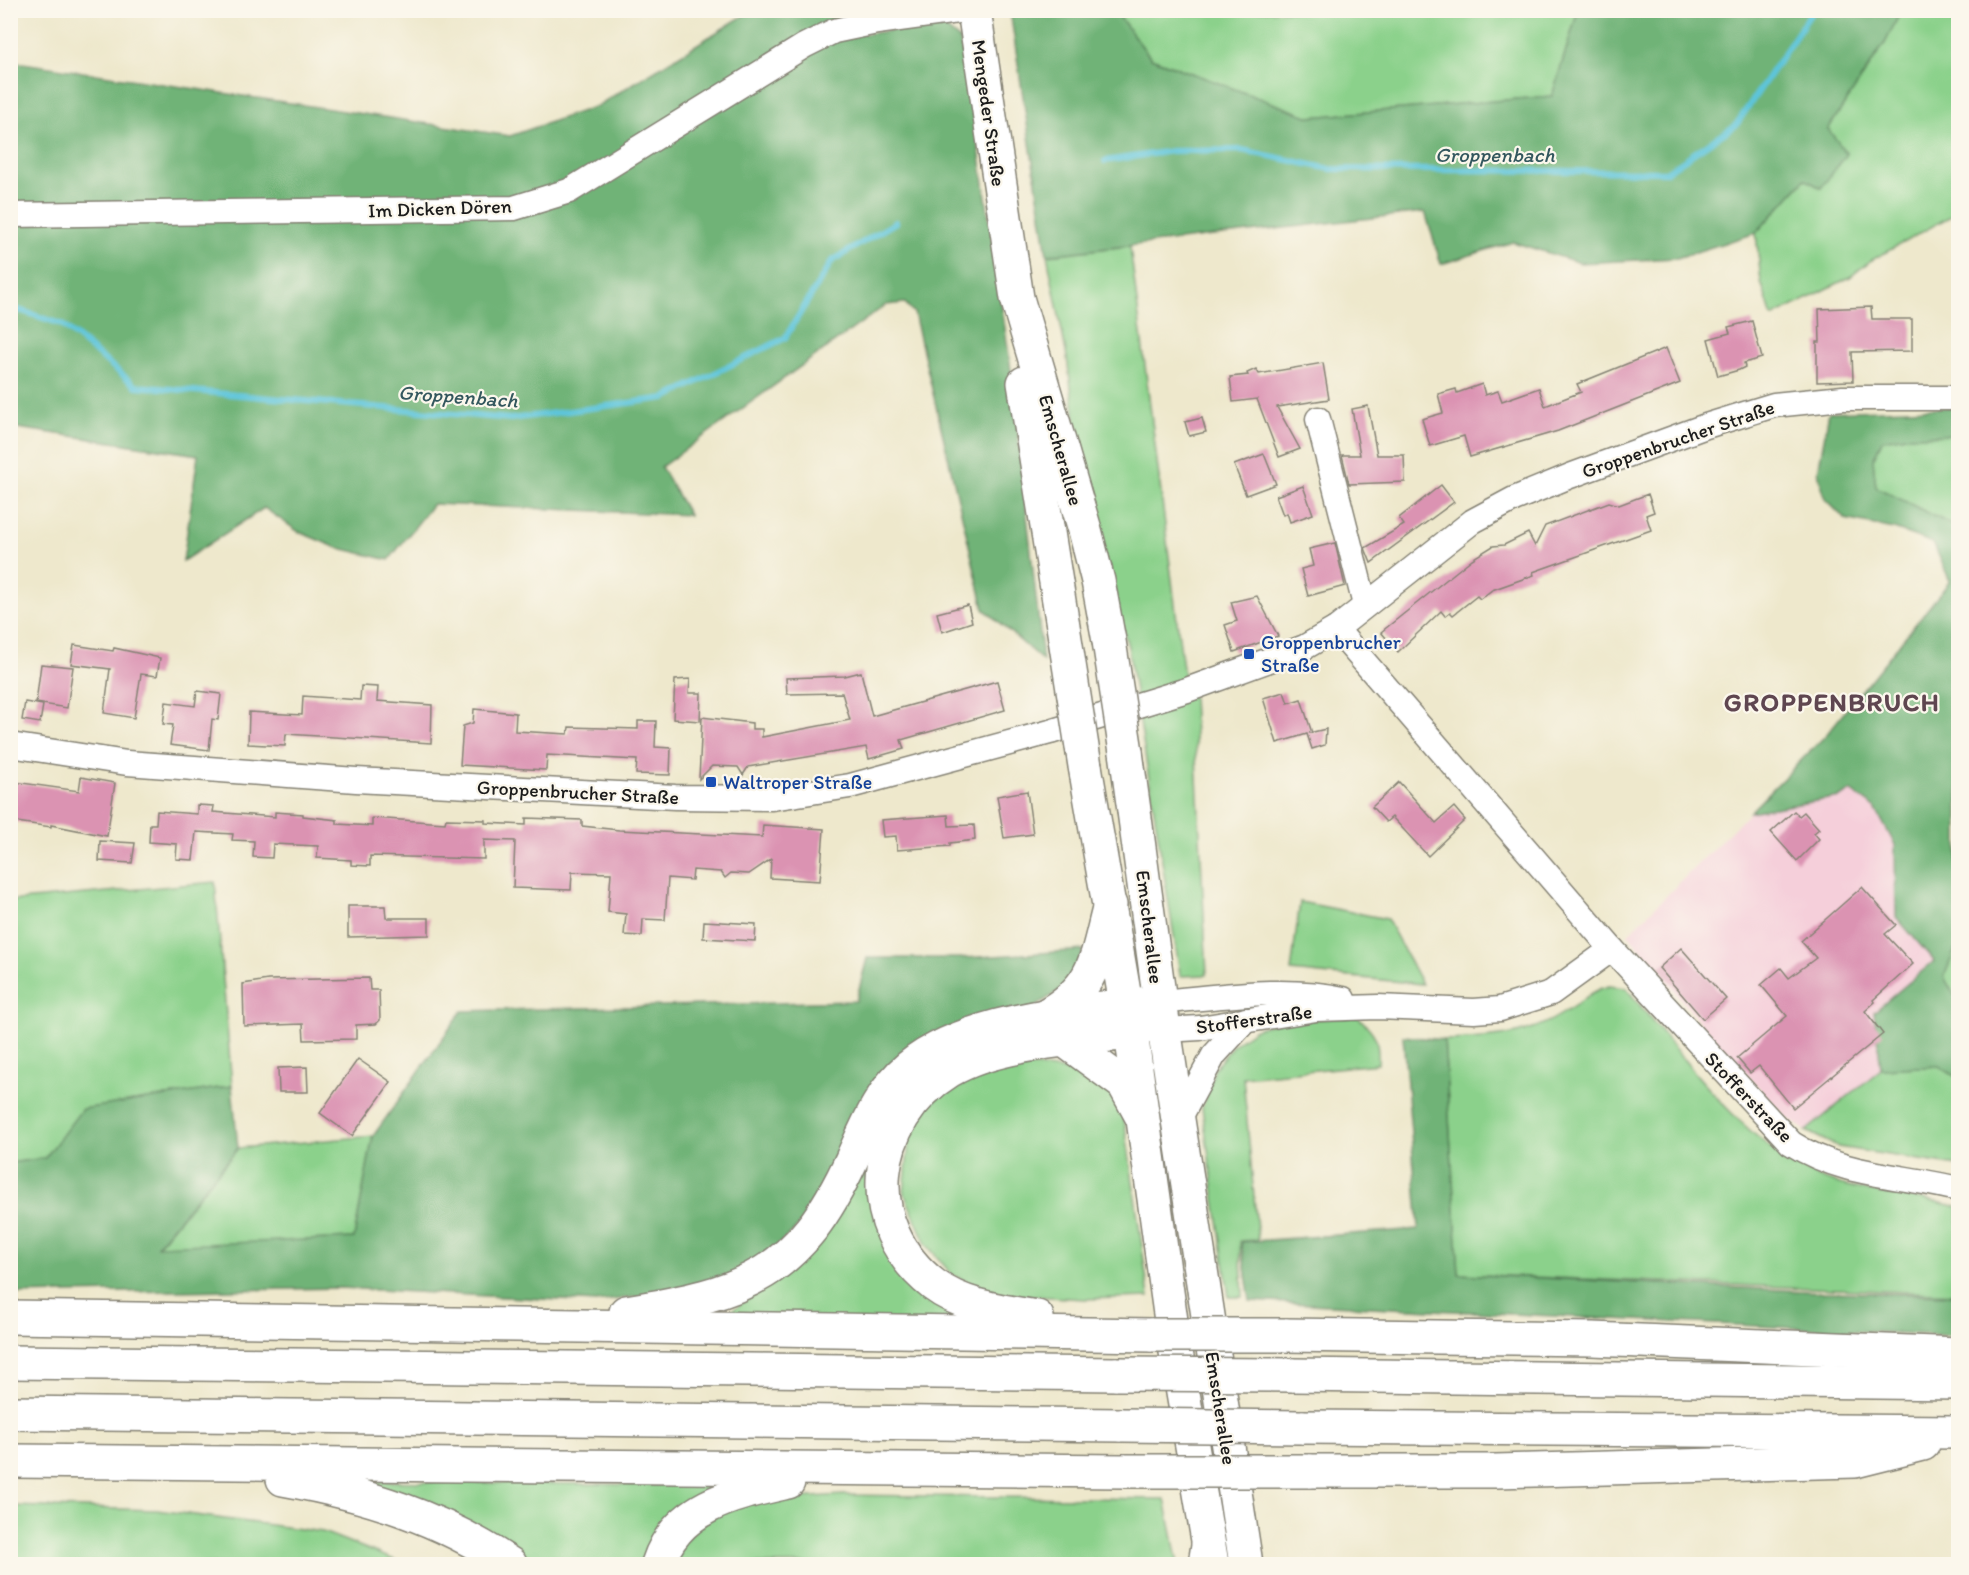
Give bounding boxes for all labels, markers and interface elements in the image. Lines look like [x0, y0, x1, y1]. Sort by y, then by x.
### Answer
street label: Mengeder Straße [967, 38, 1011, 188]
water label: Groppenbach [1435, 142, 1556, 167]
street label: Im Dicken Dören [368, 193, 512, 223]
water label: Groppenbach [397, 379, 519, 413]
street label: Emscherallee [1034, 392, 1088, 508]
street label: Groppenbrucher Straße [1578, 395, 1778, 483]
place label: Groppenbrucher Straße [1261, 630, 1401, 677]
marker: Groppenbrucher Straße [1242, 647, 1256, 661]
district label: GROPPENBRUCH [1724, 686, 1940, 718]
place label: Waltroper Straße [723, 770, 872, 794]
street label: Groppenbrucher Straße [476, 775, 680, 809]
marker: Waltroper Straße [704, 775, 718, 789]
street label: Emscherallee [1131, 869, 1169, 985]
street label: Stofferstraße [1194, 999, 1314, 1039]
street label: Stofferstraße [1700, 1047, 1798, 1147]
street label: Emscherallee [1200, 1350, 1242, 1466]

